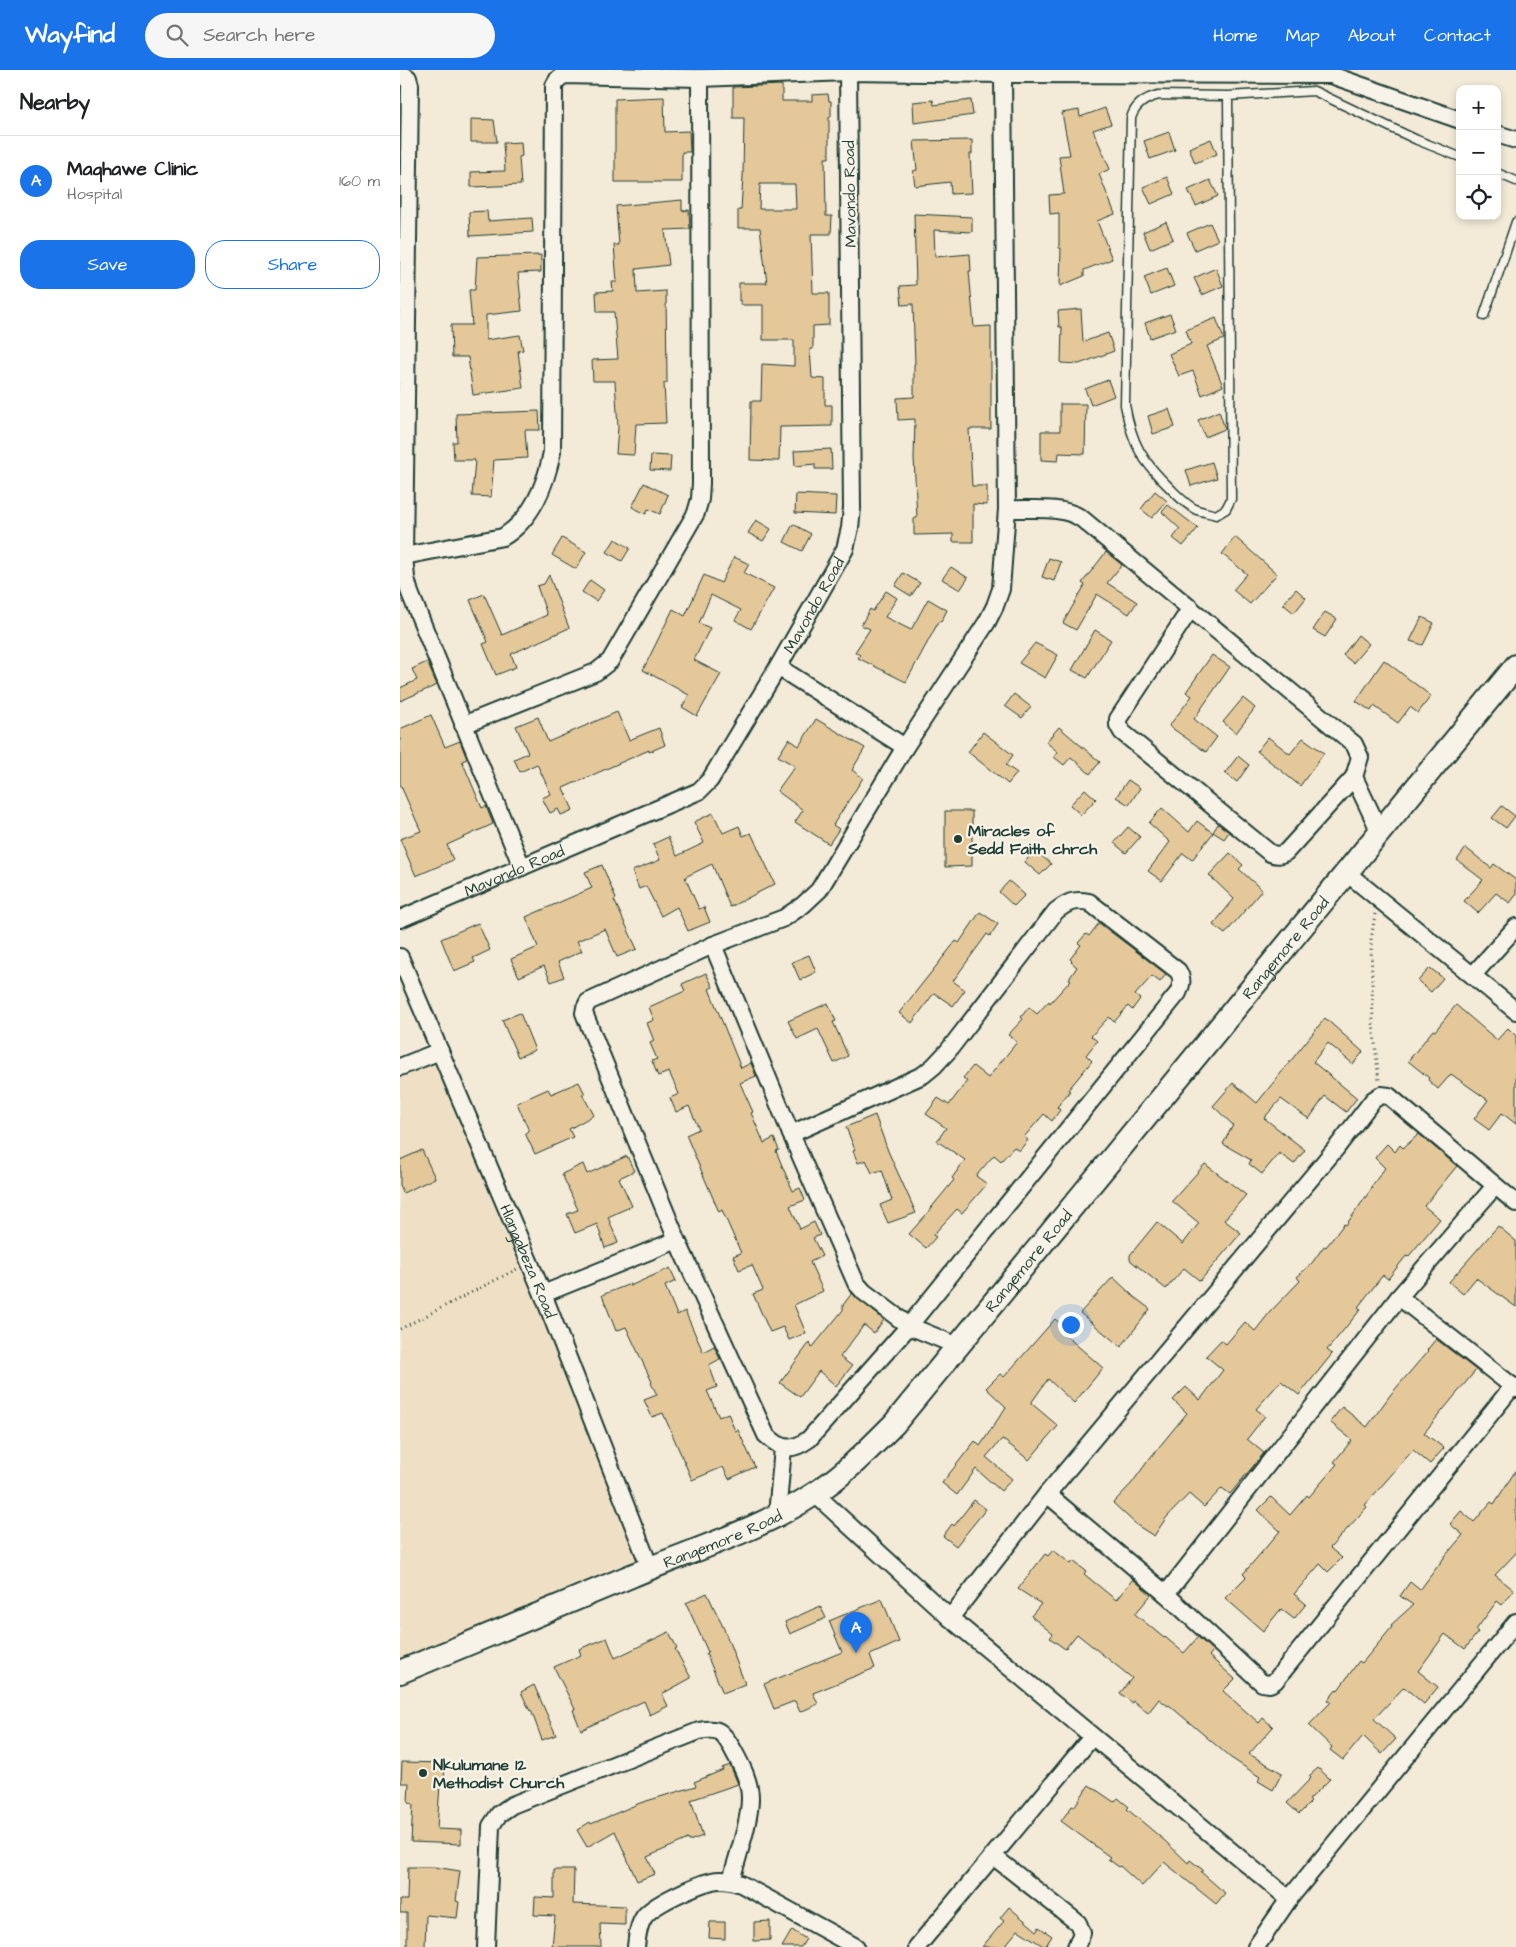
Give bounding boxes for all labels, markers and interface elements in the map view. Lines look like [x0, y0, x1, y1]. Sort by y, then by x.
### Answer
search box [145, 13, 495, 58]
text: Wayfind [25, 18, 115, 52]
icon: search [163, 21, 191, 49]
text: Search here [203, 22, 315, 49]
text: Home [1213, 23, 1258, 48]
text: Map [1286, 23, 1320, 48]
text: About [1348, 23, 1396, 48]
text: Contact [1424, 23, 1491, 48]
map controls [1456, 85, 1501, 220]
button: + [1456, 85, 1501, 130]
text: Nearby [20, 88, 90, 117]
button: − [1456, 130, 1501, 175]
street label: Mavondo Road [838, 140, 862, 248]
text: Maqhawe Clinic [67, 156, 198, 183]
text: A [31, 170, 41, 192]
text: 160 m [339, 170, 380, 192]
button: locate [1456, 175, 1501, 220]
text: Hospital [67, 183, 122, 205]
button: Save [20, 240, 195, 289]
button: Share [205, 240, 380, 289]
street label: Mavondo Road [778, 554, 850, 657]
place label: Miracles of Sedd Faith chrch [967, 820, 1098, 860]
marker: Miracles of Sedd Faith chrch [952, 833, 964, 845]
street label: Mavondo Road [461, 840, 568, 902]
street label: Rangemore Road [1237, 892, 1334, 1004]
street label: Hlangabeza Road [494, 1201, 561, 1321]
street label: Rangemore Road [980, 1205, 1078, 1317]
your location [1058, 1312, 1084, 1338]
street label: Rangemore Road [660, 1505, 786, 1574]
pin: A [840, 1612, 872, 1653]
place label: Nkulumane 12 Methodist Church [433, 1754, 565, 1794]
marker: Nkulumane 12 Methodist Church [417, 1767, 429, 1779]

